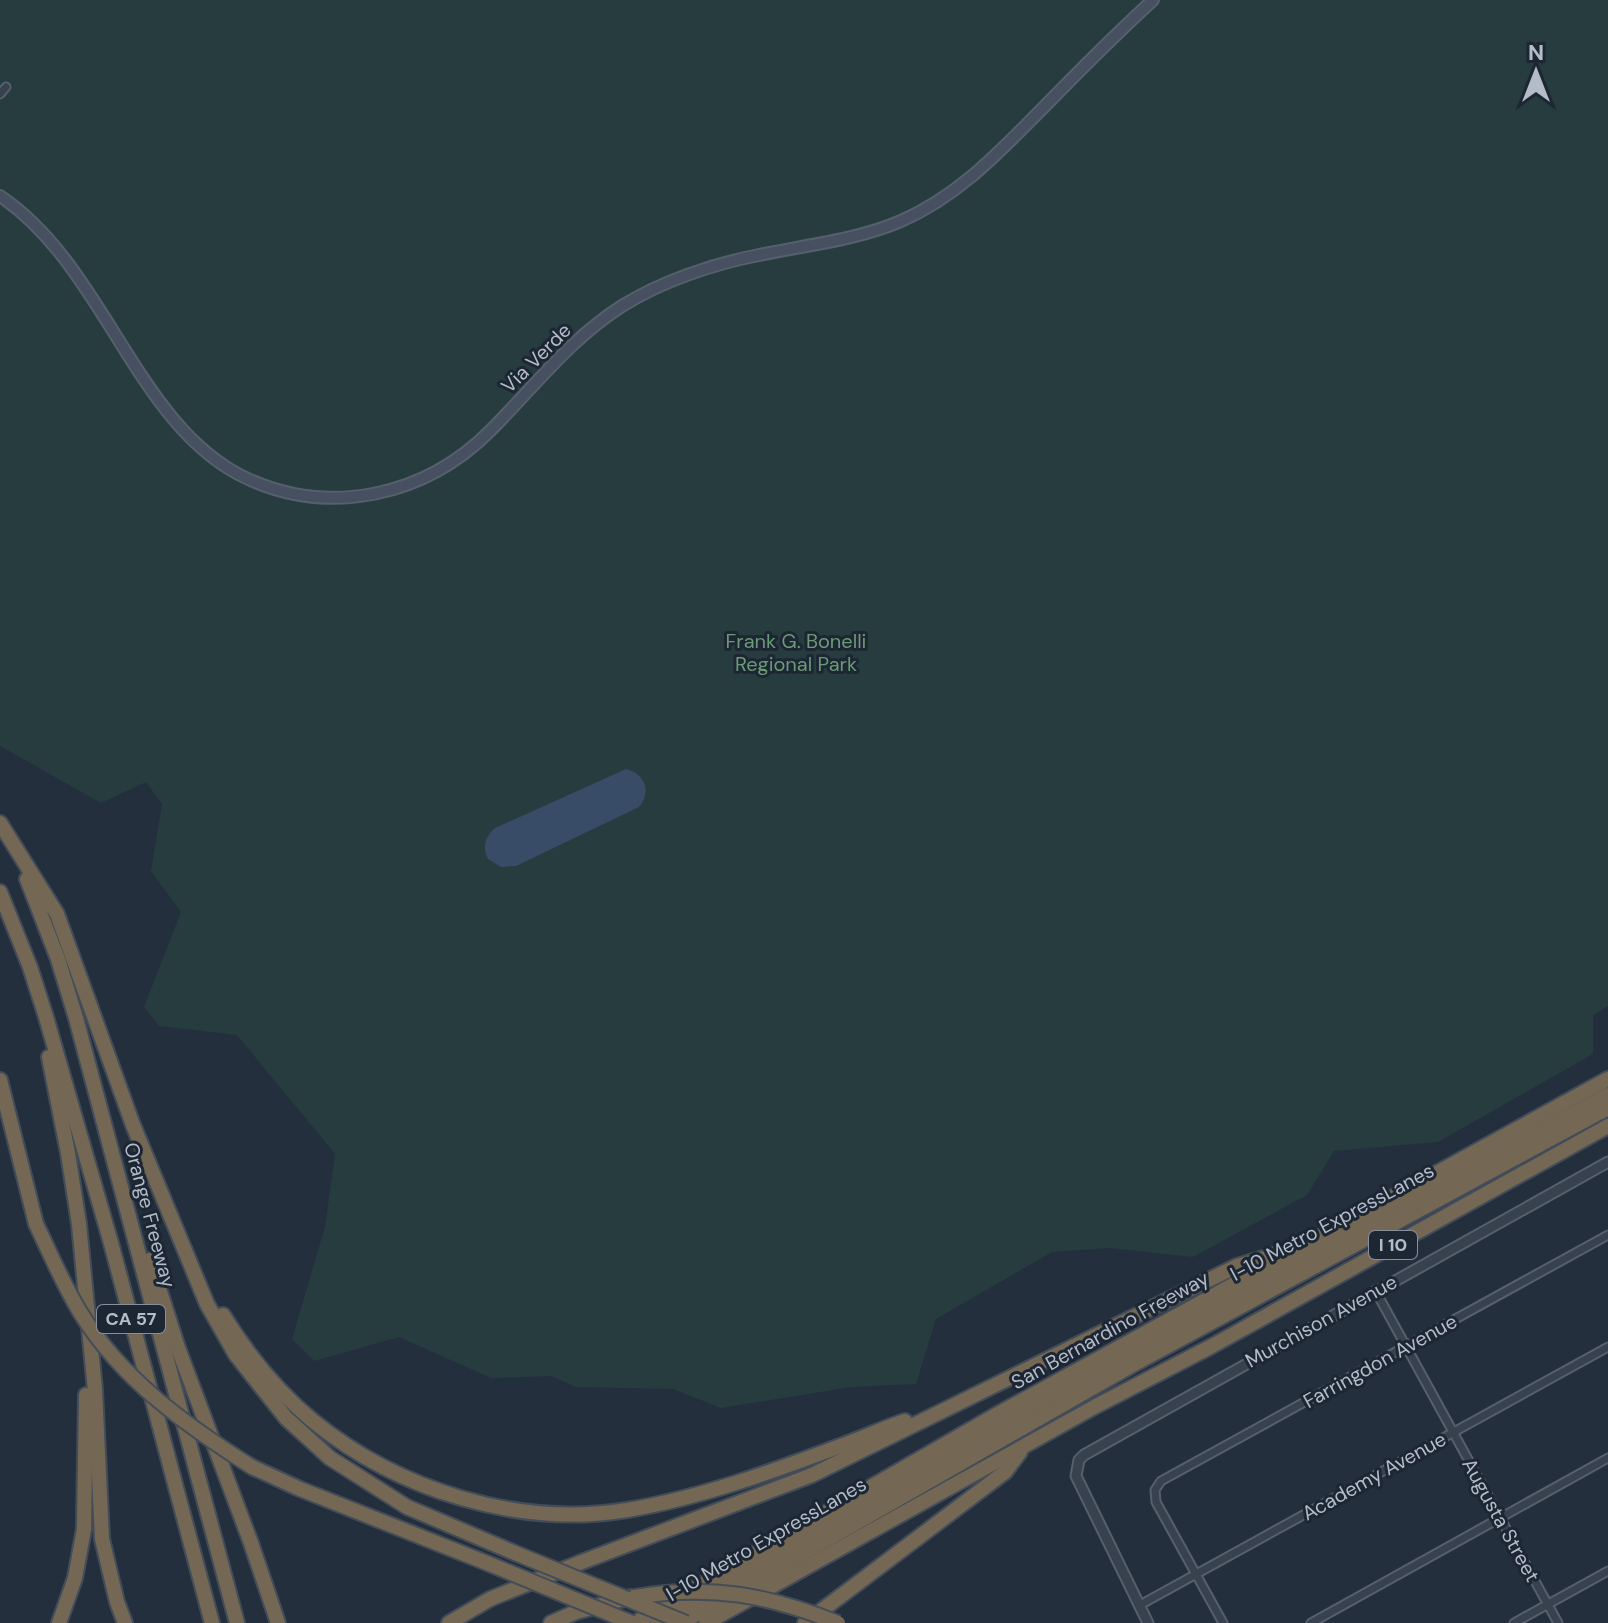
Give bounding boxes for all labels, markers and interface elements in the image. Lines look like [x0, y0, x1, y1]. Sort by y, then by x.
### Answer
north arrow [1496, 32, 1576, 112]
text: N [1528, 38, 1544, 67]
street label: Via Verde [495, 317, 577, 399]
park label: Frank G. Bonelli Regional Park [726, 628, 866, 677]
street label: Orange Freeway [118, 1140, 182, 1290]
street label: I-10 Metro ExpressLanes [1226, 1157, 1438, 1287]
road number: I 10 [1369, 1231, 1417, 1259]
street label: San Bernardino Freeway [1007, 1265, 1213, 1395]
street label: Murchison Avenue [1240, 1268, 1402, 1374]
road number: CA 57 [97, 1305, 165, 1333]
street label: Farringdon Avenue [1299, 1308, 1461, 1414]
street label: Academy Avenue [1297, 1426, 1451, 1526]
street label: Augusta Street [1456, 1454, 1546, 1587]
street label: I-10 Metro ExpressLanes [661, 1471, 871, 1607]

